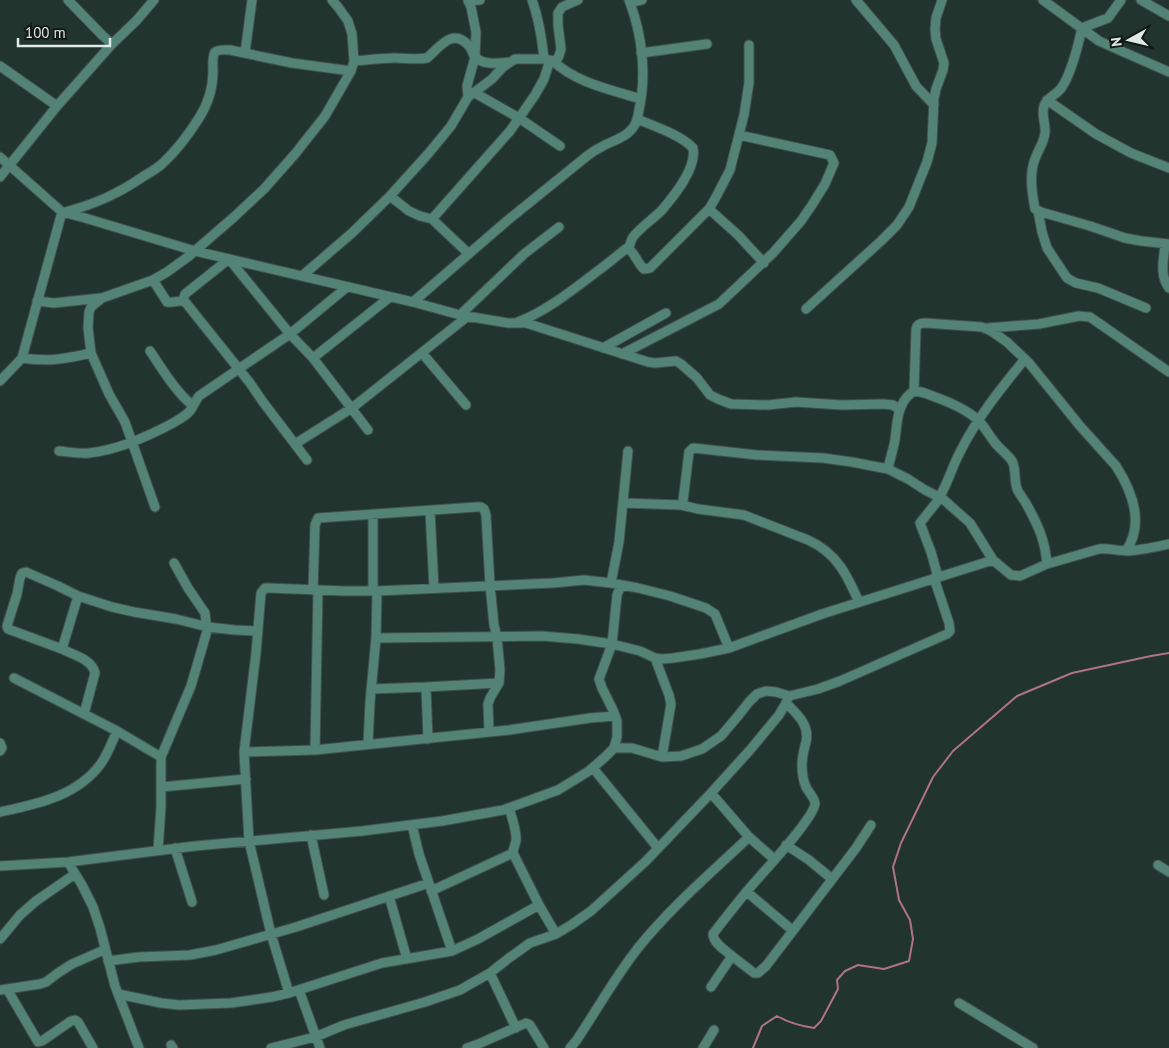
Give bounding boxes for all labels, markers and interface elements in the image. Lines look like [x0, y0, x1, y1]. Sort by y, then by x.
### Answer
scale bar [18, 15, 110, 47]
north arrow [1104, 15, 1154, 65]
text: 100 m [25, 23, 66, 42]
text: N [1107, 36, 1126, 48]

